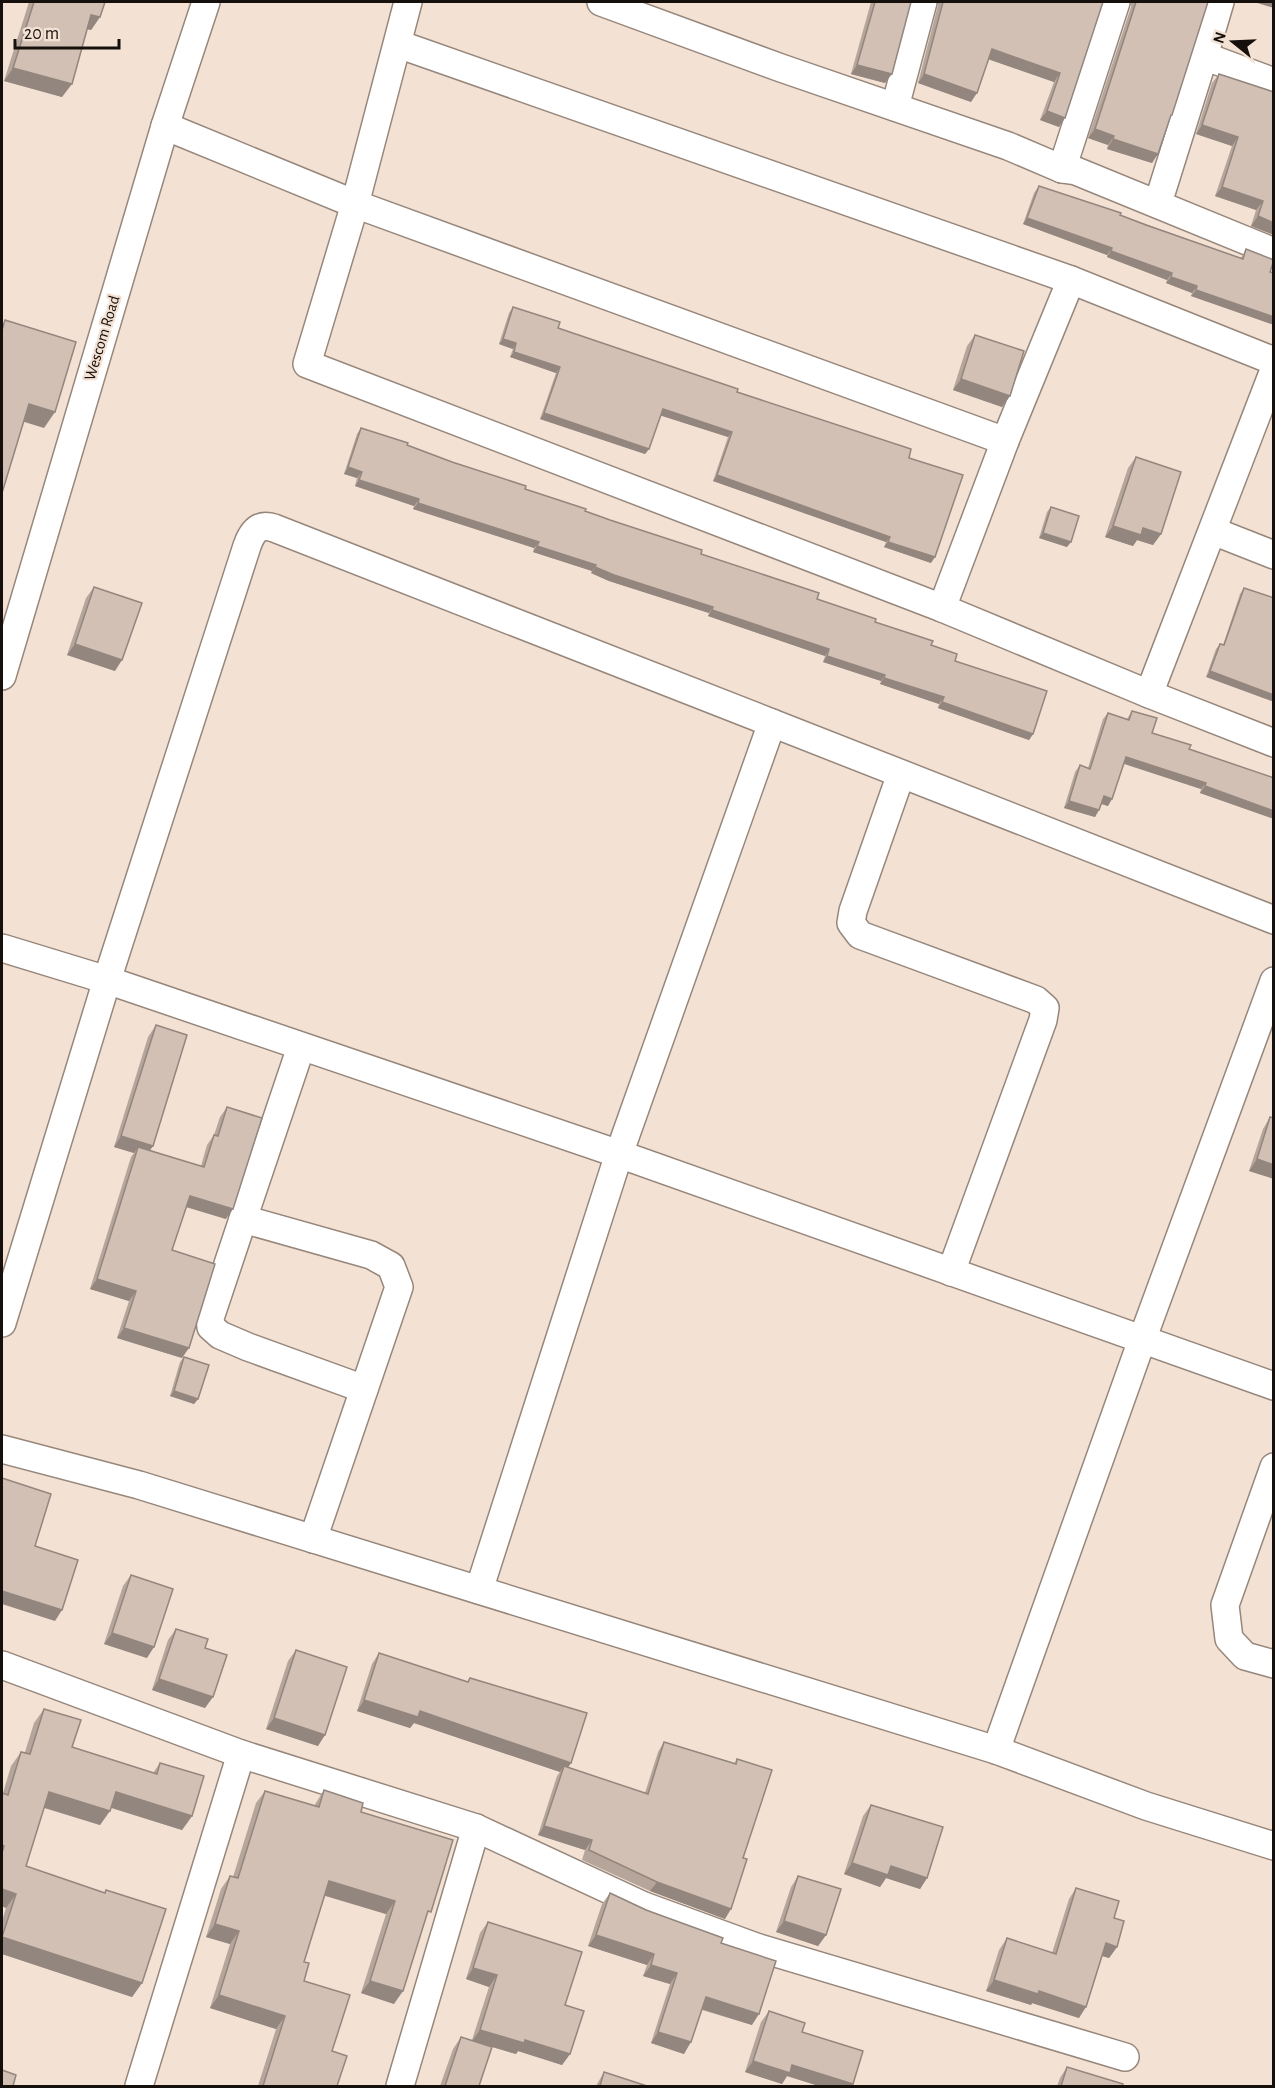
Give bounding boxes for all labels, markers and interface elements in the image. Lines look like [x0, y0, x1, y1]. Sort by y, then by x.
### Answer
scale bar [15, 12, 118, 50]
north arrow [1203, 12, 1263, 72]
text: 20 m [24, 25, 59, 43]
text: N [1210, 30, 1229, 45]
street label: Wescom Road [81, 294, 123, 382]

